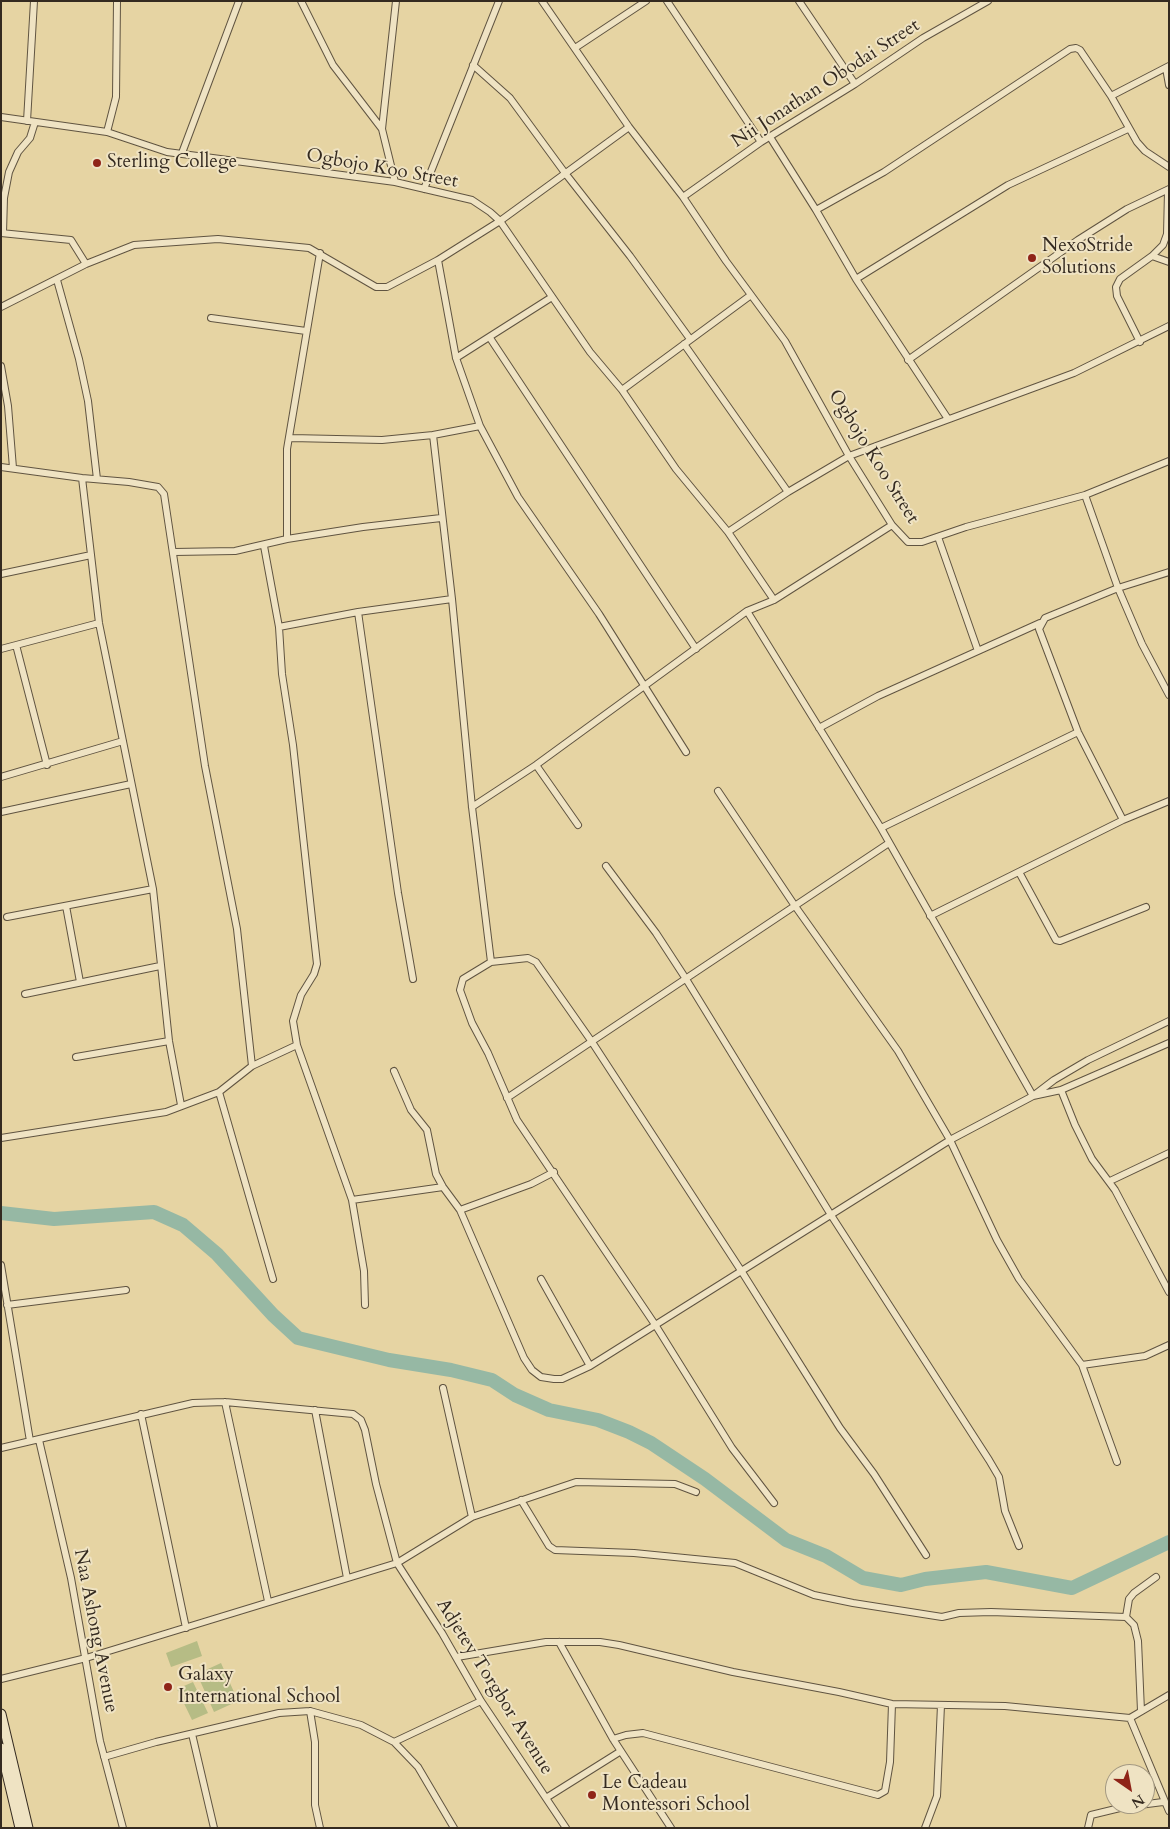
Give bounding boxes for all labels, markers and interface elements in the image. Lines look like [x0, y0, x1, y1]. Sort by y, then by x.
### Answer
street label: Nii Jonathan Obodai Street [728, 15, 924, 153]
street label: Ogbojo Koo Street [304, 144, 460, 194]
place label: Sterling College [107, 152, 237, 174]
marker: Sterling College [91, 157, 103, 169]
place label: NexoStride Solutions [1042, 236, 1133, 280]
marker: NexoStride Solutions [1026, 252, 1038, 264]
street label: Ogbojo Koo Street [823, 386, 923, 528]
street label: Naa Ashong Avenue [68, 1547, 122, 1715]
street label: Adjetey Torgbor Avenue [430, 1595, 558, 1779]
place label: Galaxy International School [178, 1665, 340, 1709]
marker: Galaxy International School [162, 1681, 174, 1693]
north arrow [1105, 1764, 1155, 1814]
place label: Le Cadeau Montessori School [602, 1773, 750, 1817]
marker: Le Cadeau Montessori School [586, 1789, 598, 1801]
text: N [1128, 1790, 1148, 1812]

